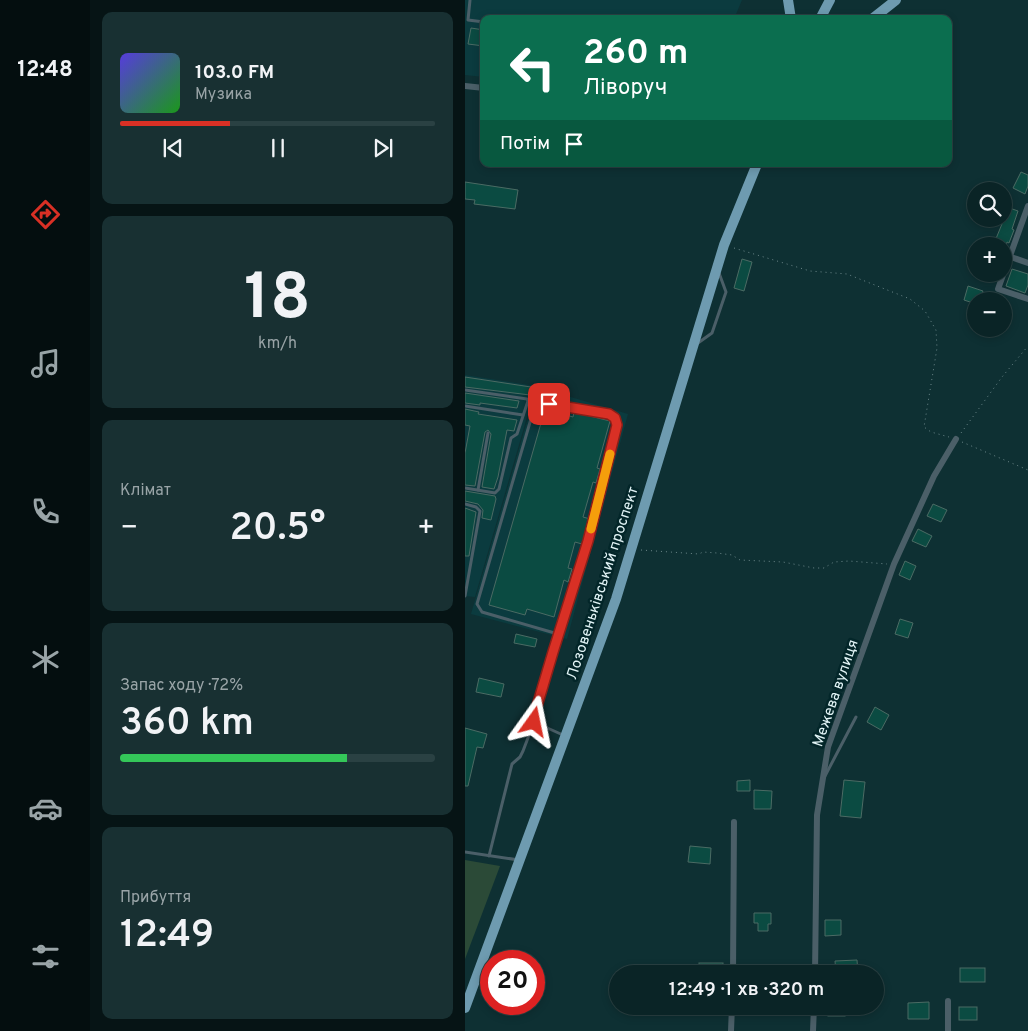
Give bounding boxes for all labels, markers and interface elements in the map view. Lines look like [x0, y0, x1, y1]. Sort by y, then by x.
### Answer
text: 260 m [583, 32, 688, 76]
icon: left [500, 35, 565, 100]
text: 12:48 [17, 57, 73, 84]
text: 103.0 FM [195, 61, 274, 85]
text: Ліворуч [583, 75, 667, 102]
text: Музика [195, 85, 252, 105]
icon: arrive [560, 130, 588, 158]
text: Потім [500, 132, 550, 156]
icon: previous [159, 134, 187, 162]
icon: pause [264, 134, 292, 162]
icon: next [369, 134, 397, 162]
map controls [967, 182, 1012, 337]
button: search [967, 182, 1012, 227]
icon: directions [28, 197, 63, 232]
button: + [967, 237, 1012, 282]
text: 18 [244, 260, 311, 342]
button: − [967, 292, 1012, 337]
text: km/h [258, 334, 297, 354]
icon: music [28, 346, 63, 381]
pin [528, 383, 570, 425]
icon: arrive [535, 390, 563, 418]
text: Клімат [120, 481, 171, 501]
street label: Лозовеньківський проспект [563, 484, 644, 682]
icon: phone [28, 494, 63, 529]
text: 20.5° [229, 505, 326, 554]
text: − [120, 511, 138, 547]
text: + [417, 511, 435, 547]
street label: Межева вулиця [809, 637, 864, 750]
icon: climate [28, 642, 63, 677]
text: Запас ходу · 72% [120, 676, 243, 696]
position arrow [507, 695, 559, 747]
text: 360 km [120, 700, 254, 749]
icon: car [28, 791, 63, 826]
text: Прибуття [120, 888, 191, 908]
text: 12:49 [120, 912, 214, 961]
icon: filters [28, 939, 63, 974]
speed limit sign: 20 [480, 950, 545, 1015]
text: 12:49 · 1 хв · 320 m [669, 978, 824, 1002]

